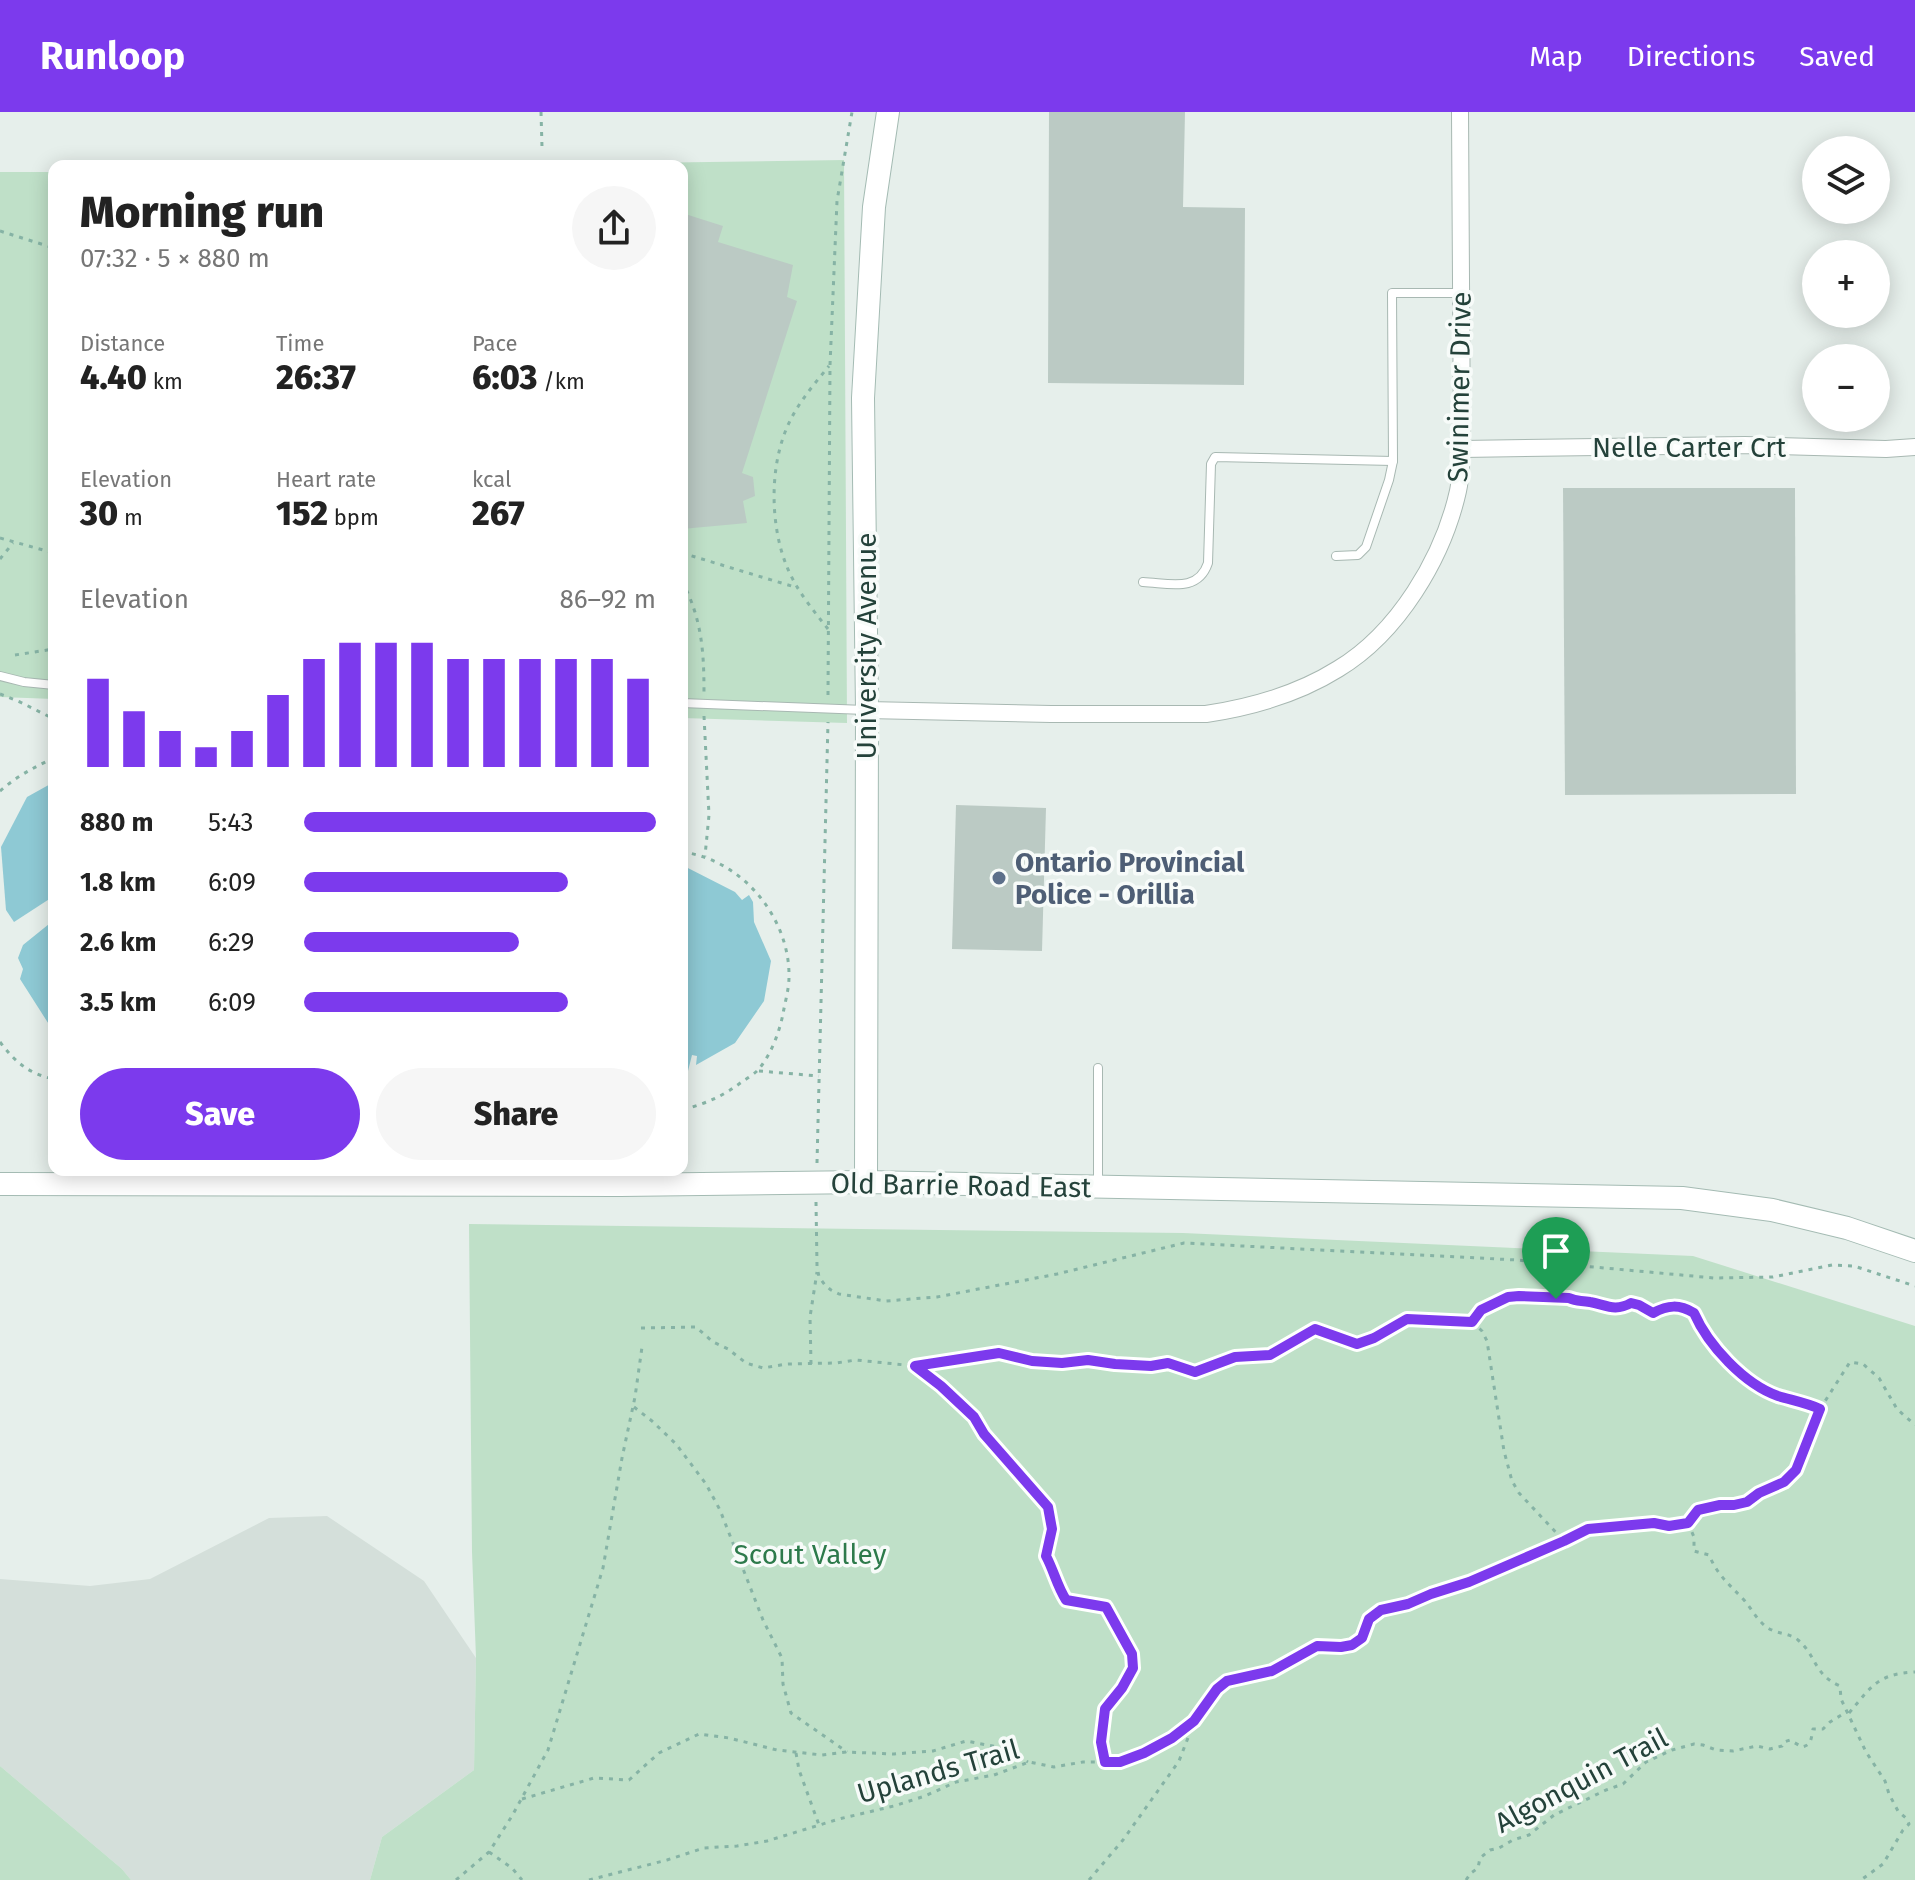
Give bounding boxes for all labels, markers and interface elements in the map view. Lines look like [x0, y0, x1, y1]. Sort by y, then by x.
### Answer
text: Runloop [40, 33, 185, 79]
text: Map [1529, 40, 1583, 73]
text: Directions [1627, 40, 1755, 73]
text: Saved [1799, 40, 1875, 73]
map controls [1802, 136, 1890, 432]
button: layers [1802, 136, 1890, 224]
text: Morning run [80, 186, 324, 239]
button: share [572, 186, 656, 270]
button: + [1802, 240, 1890, 328]
text: 07:32 · 5 × 880 m [80, 243, 270, 274]
street label: Swinimer Drive [1441, 291, 1478, 483]
text: Distance [80, 330, 165, 357]
text: Time [276, 330, 324, 357]
text: Pace [472, 330, 518, 357]
button: − [1802, 344, 1890, 432]
text: 4.40 [80, 357, 147, 398]
text: 26:37 [276, 357, 356, 398]
text: 6:03 [472, 357, 537, 398]
text: km [147, 368, 183, 395]
text: /km [537, 368, 585, 395]
street label: Nelle Carter Crt [1592, 431, 1787, 464]
text: Elevation [80, 466, 172, 493]
text: Heart rate [276, 466, 376, 493]
text: kcal [472, 466, 512, 493]
text: 30 [80, 493, 118, 534]
text: 152 [276, 493, 328, 534]
text: 267 [472, 493, 525, 534]
text: m [118, 504, 143, 531]
text: bpm [328, 504, 379, 531]
street label: University Avenue [850, 532, 883, 760]
text: Elevation [80, 584, 189, 615]
text: 86–92 m [559, 584, 656, 615]
text: 880 m [80, 807, 154, 838]
text: 5:43 [208, 807, 254, 838]
place label: Ontario Provincial Police - Orillia [1015, 846, 1245, 911]
text: 1.8 km [80, 867, 156, 898]
text: 6:09 [208, 867, 256, 898]
marker: Ontario Provincial Police - Orillia [990, 869, 1008, 887]
text: 2.6 km [80, 927, 157, 958]
text: 6:29 [208, 927, 254, 958]
text: 3.5 km [80, 987, 156, 1018]
text: 6:09 [208, 987, 256, 1018]
button: Save [80, 1068, 360, 1160]
button: Share [376, 1068, 656, 1160]
street label: Old Barrie Road East [830, 1167, 1093, 1204]
pin [1522, 1217, 1590, 1299]
icon: arrive [1534, 1229, 1578, 1273]
park label: Scout Valley [734, 1538, 887, 1571]
street label: Algonquin Trail [1489, 1721, 1673, 1840]
street label: Uplands Trail [853, 1733, 1023, 1810]

